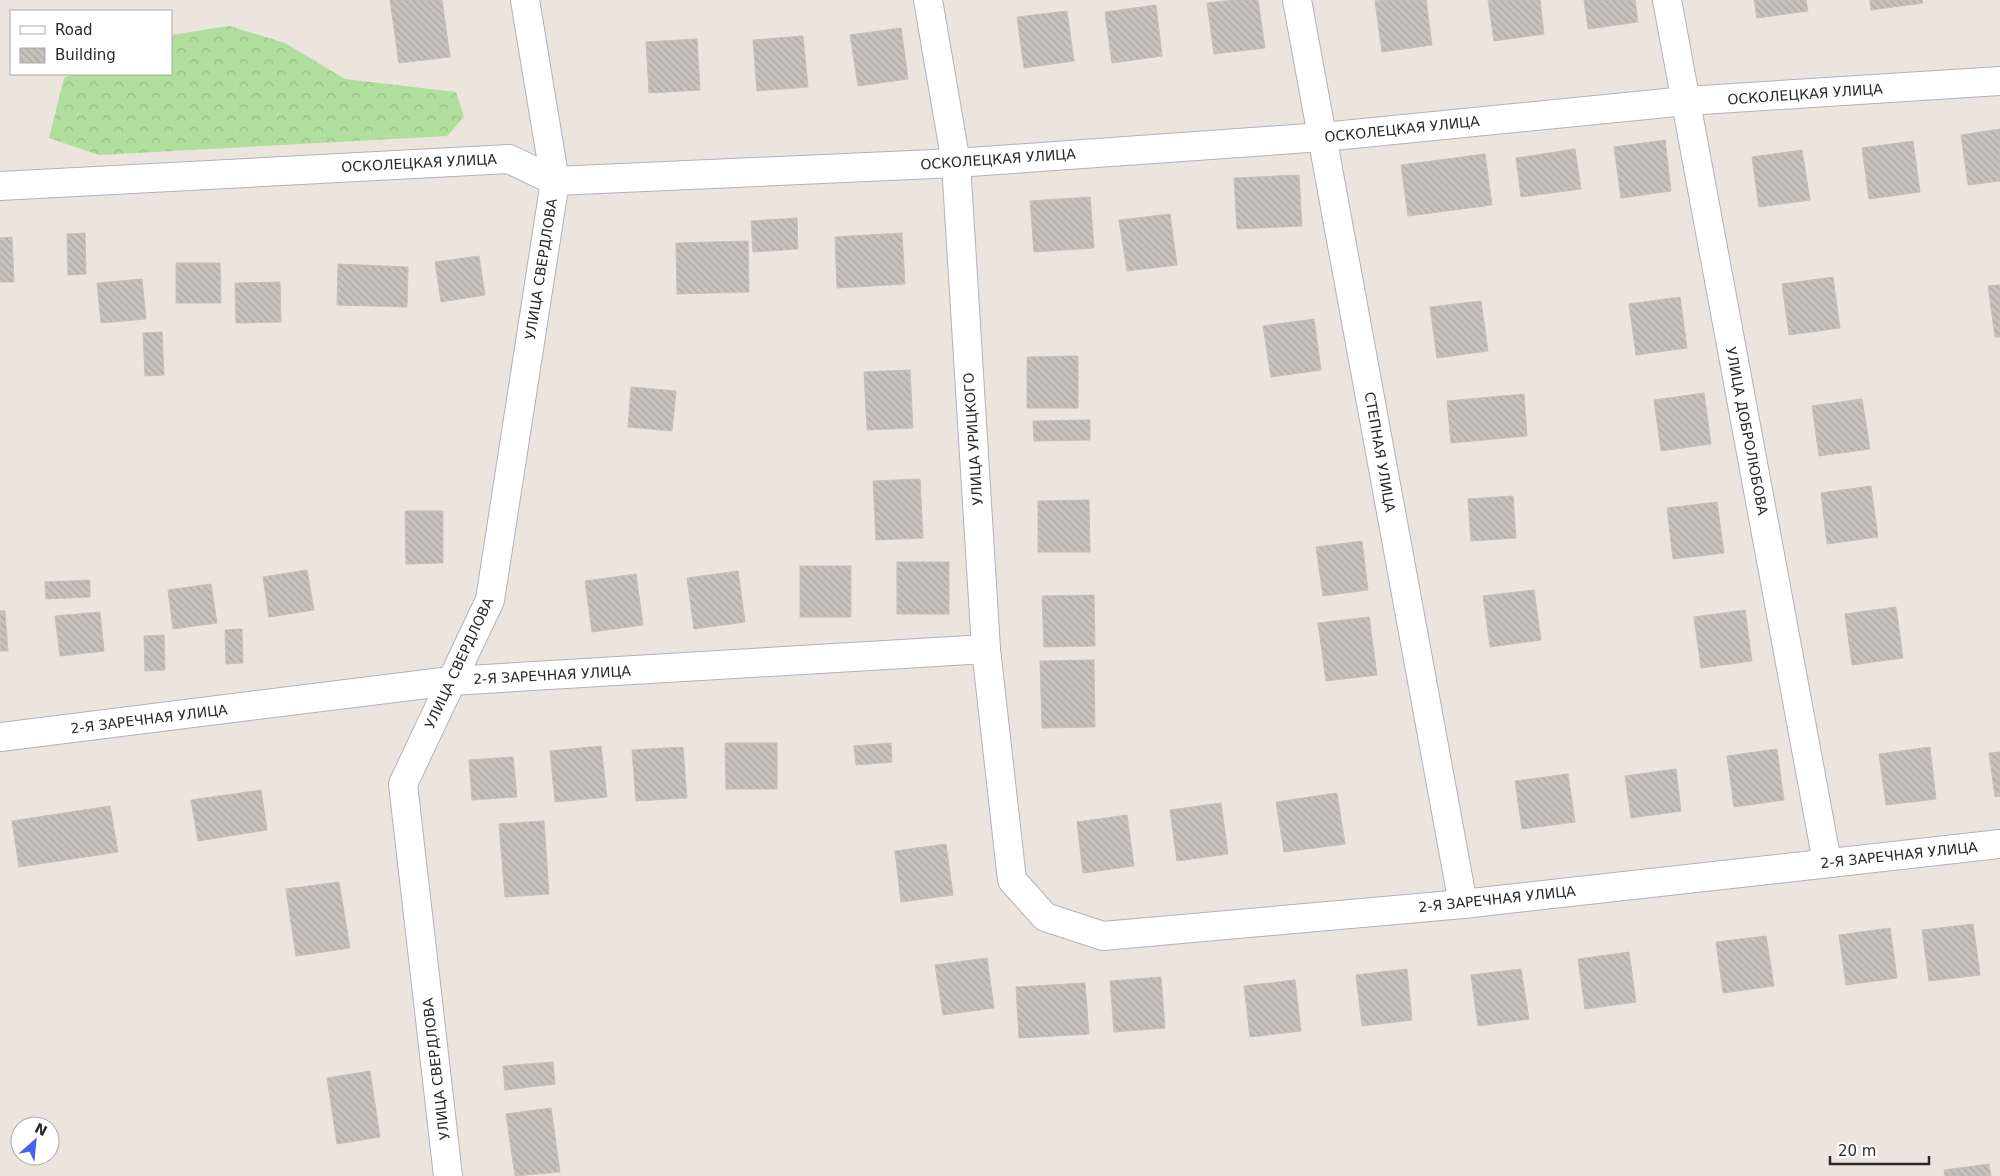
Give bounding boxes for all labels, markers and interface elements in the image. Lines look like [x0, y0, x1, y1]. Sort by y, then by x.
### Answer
legend [10, 10, 172, 75]
text: Road [55, 21, 93, 39]
text: Building [55, 46, 116, 64]
street label: ОСКОЛЕЦКАЯ УЛИЦА [1727, 81, 1884, 107]
street label: ОСКОЛЕЦКАЯ УЛИЦА [1324, 113, 1481, 145]
street label: ОСКОЛЕЦКАЯ УЛИЦА [920, 146, 1077, 172]
street label: ОСКОЛЕЦКАЯ УЛИЦА [341, 151, 498, 175]
street label: УЛИЦА СВЕРДЛОВА [522, 197, 560, 341]
street label: УЛИЦА ДОБРОЛЮБОВА [1723, 346, 1771, 517]
street label: УЛИЦА УРИЦКОГО [960, 372, 986, 506]
street label: СТЕПНАЯ УЛИЦА [1362, 391, 1399, 514]
street label: УЛИЦА СВЕРДЛОВА [422, 595, 497, 731]
street label: 2-Я ЗАРЕЧНАЯ УЛИЦА [473, 663, 632, 687]
street label: 2-Я ЗАРЕЧНАЯ УЛИЦА [70, 701, 229, 737]
street label: 2-Я ЗАРЕЧНАЯ УЛИЦА [1820, 839, 1979, 871]
street label: 2-Я ЗАРЕЧНАЯ УЛИЦА [1418, 883, 1577, 915]
street label: УЛИЦА СВЕРДЛОВА [419, 997, 453, 1141]
north arrow [10, 1116, 60, 1166]
text: N [32, 1120, 50, 1139]
scale bar [1830, 1134, 1929, 1166]
text: 20 m [1838, 1142, 1876, 1160]

